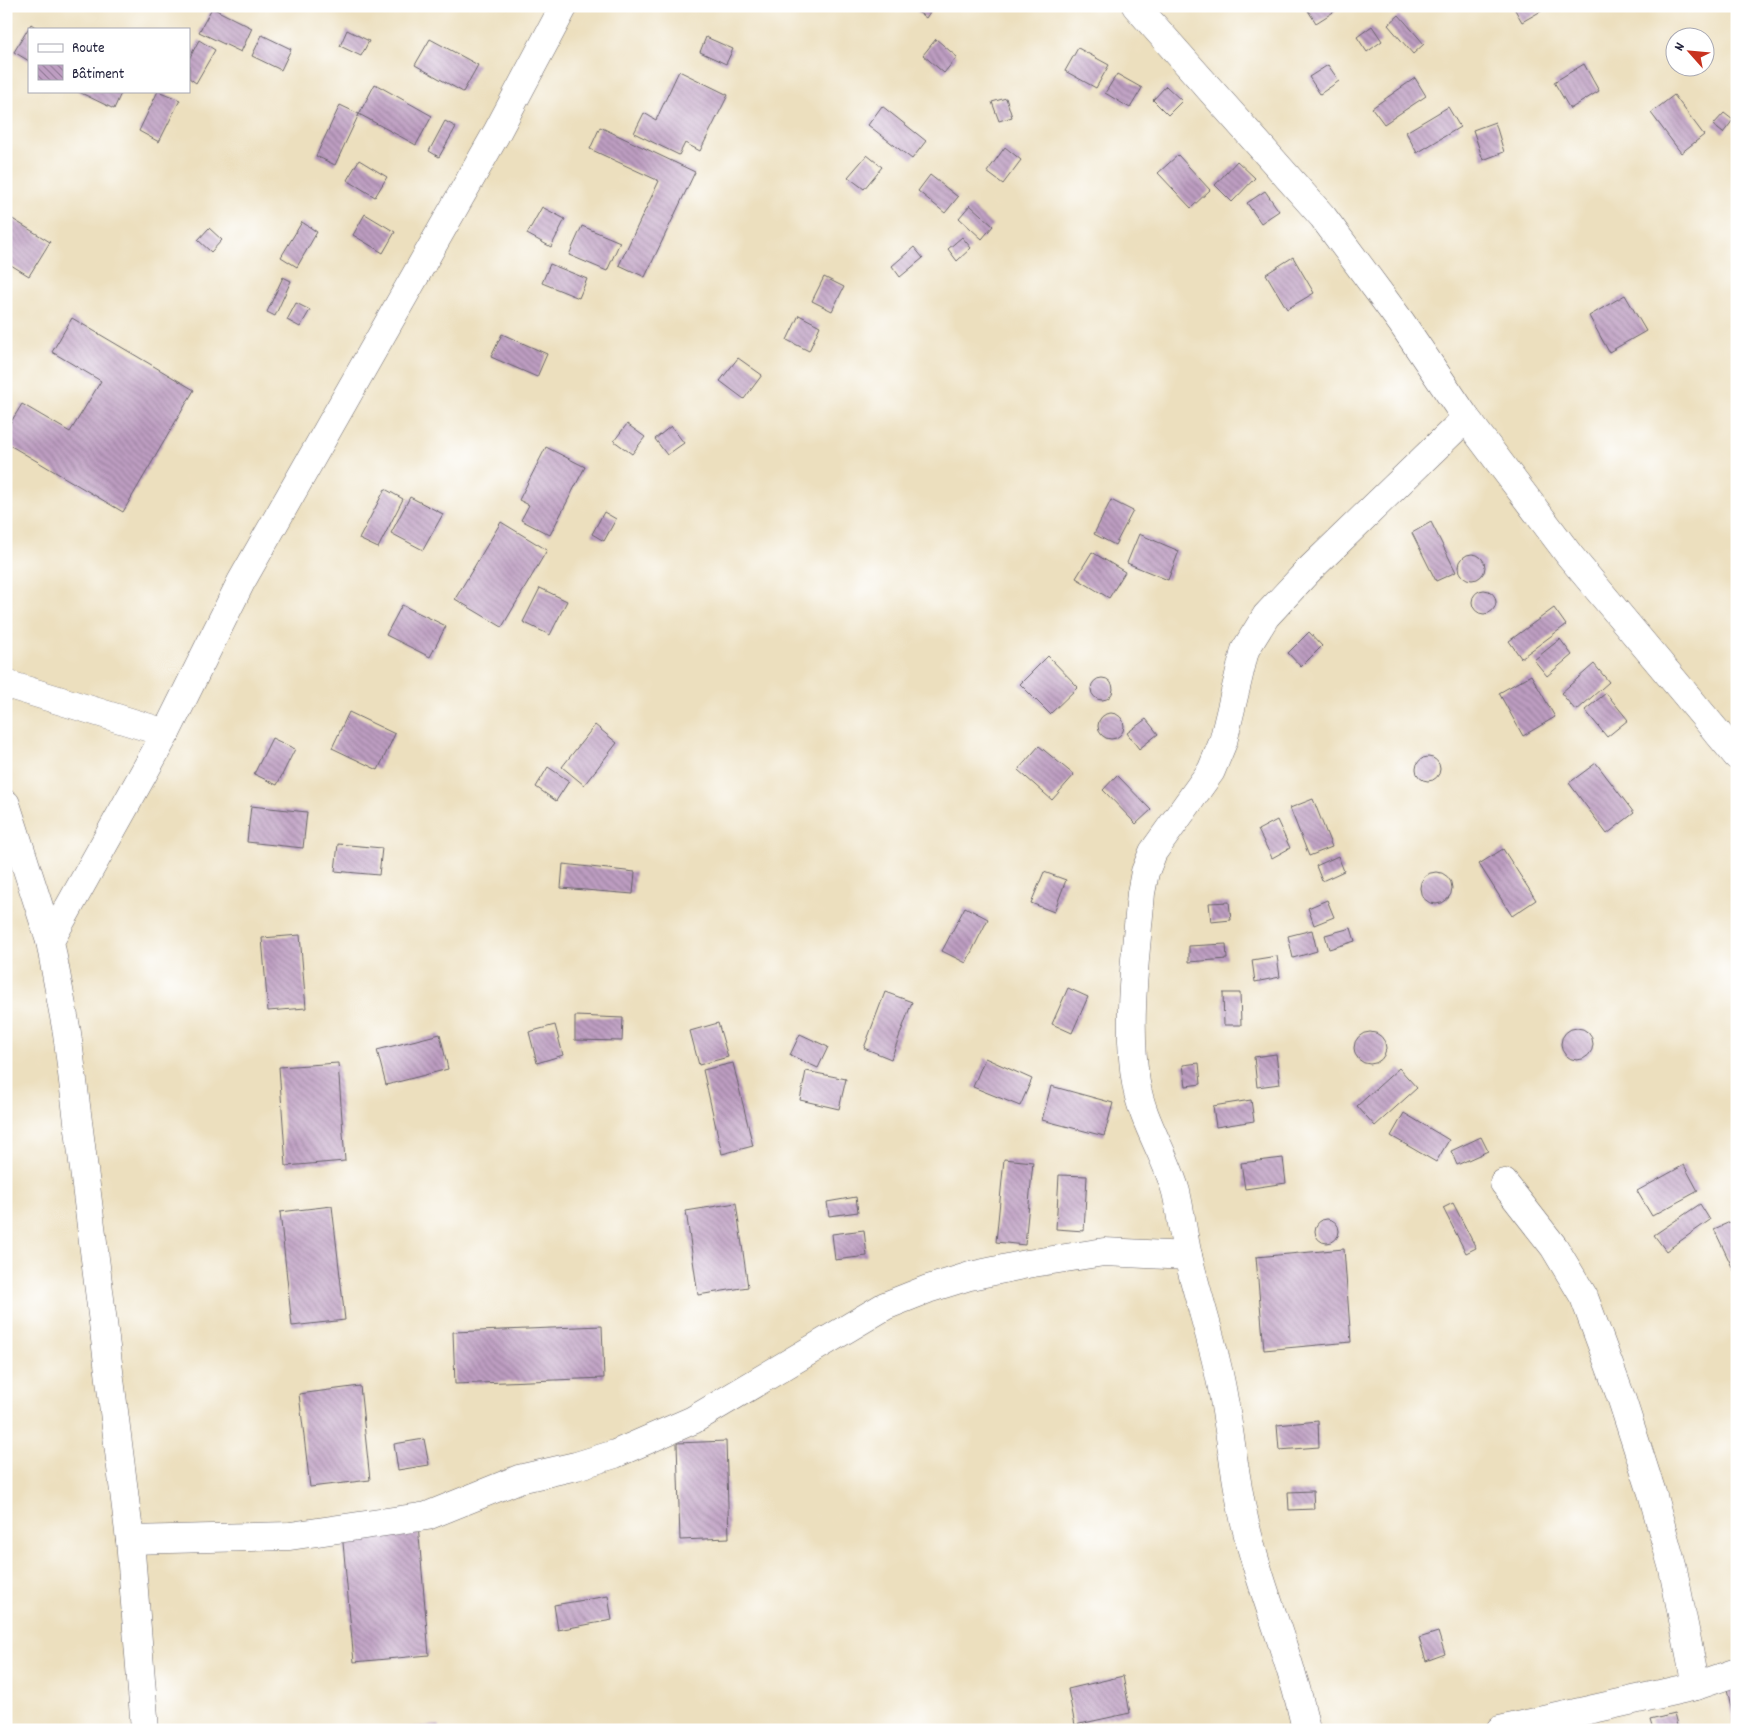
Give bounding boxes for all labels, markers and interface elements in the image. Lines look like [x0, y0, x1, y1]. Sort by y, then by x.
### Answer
legend [28, 28, 190, 92]
north arrow [1666, 28, 1716, 78]
text: Route [72, 38, 105, 60]
text: N [1670, 39, 1691, 55]
text: Bâtiment [72, 64, 125, 86]

